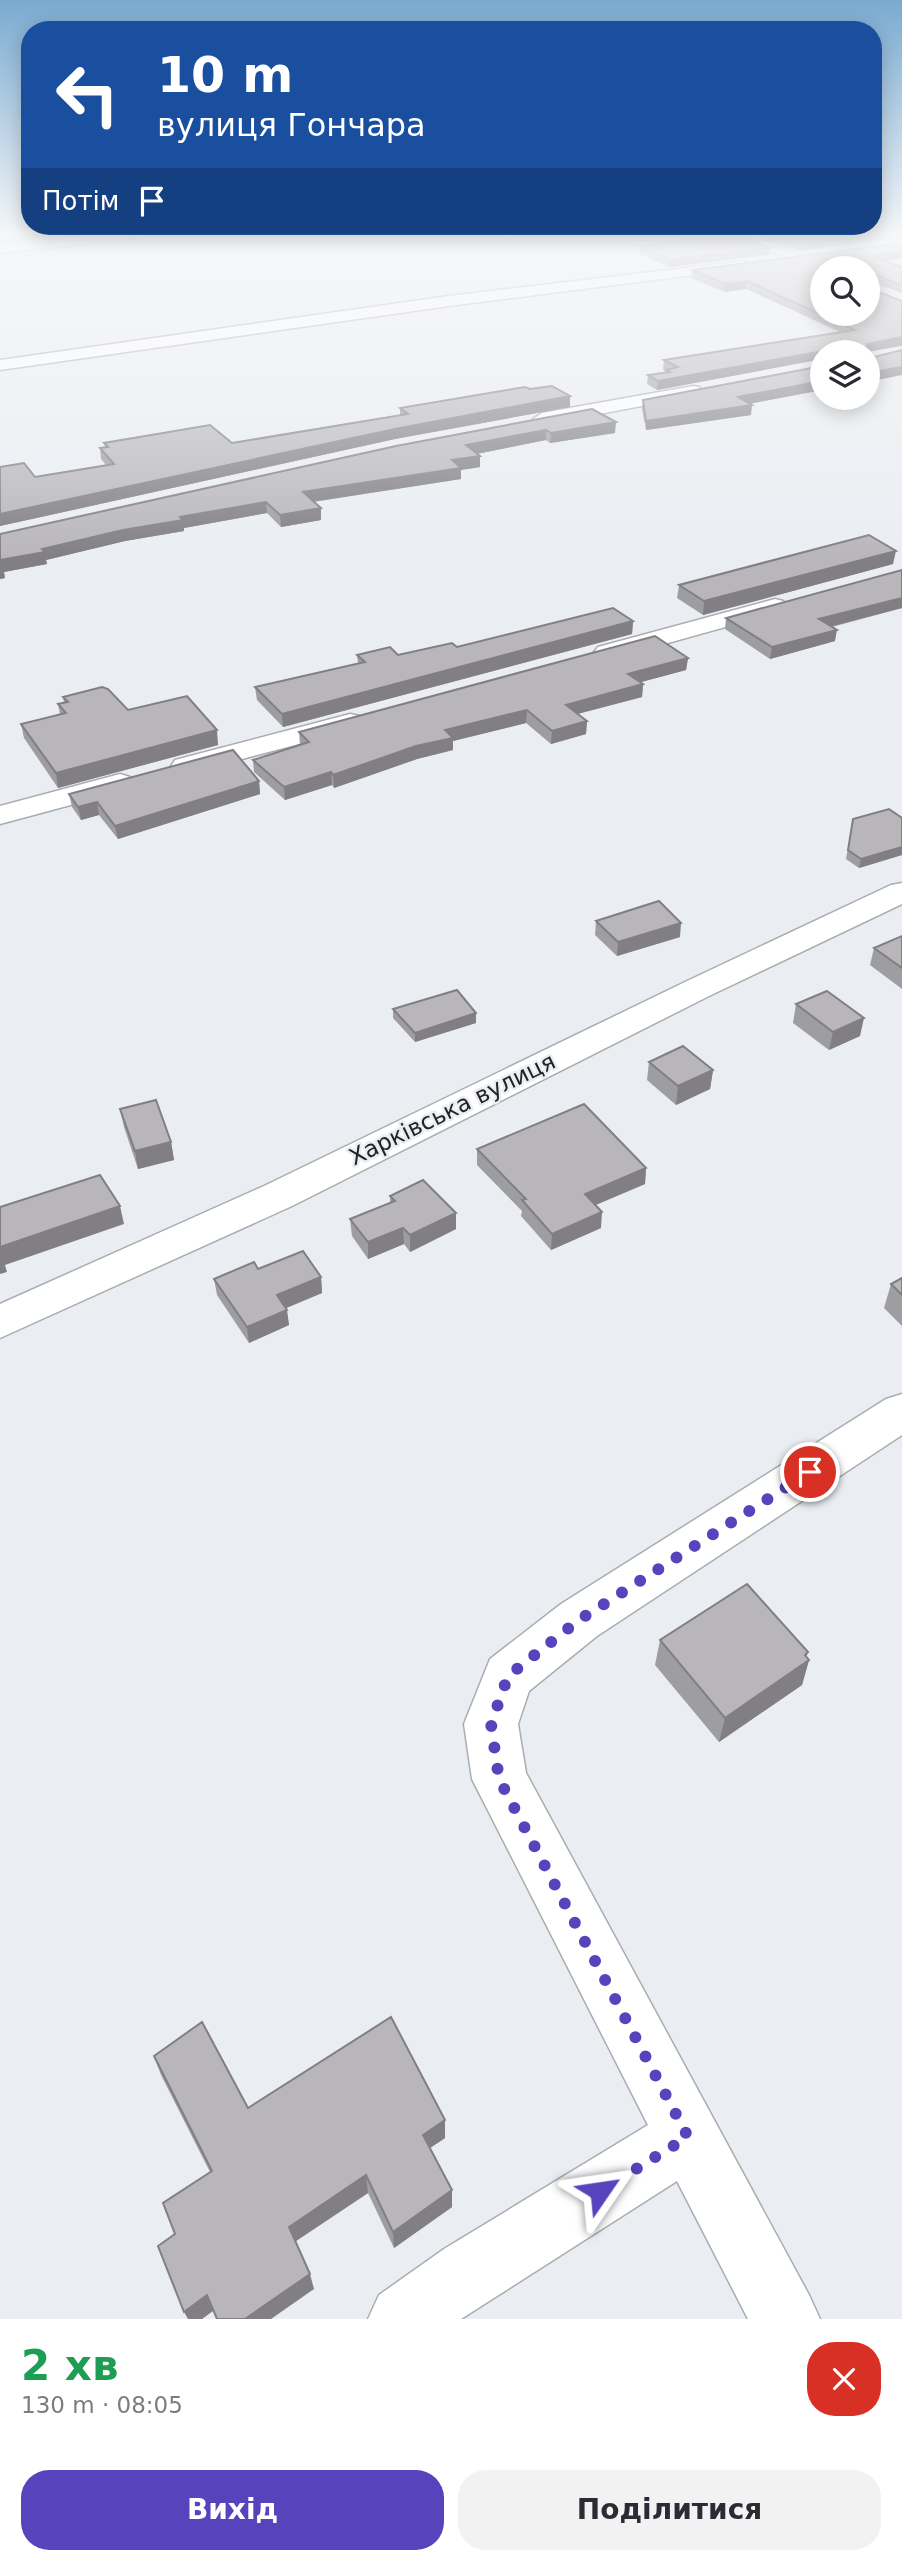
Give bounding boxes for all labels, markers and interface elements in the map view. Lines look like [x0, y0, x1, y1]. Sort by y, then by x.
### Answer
text: 10 m [157, 47, 293, 104]
icon: left [42, 49, 133, 140]
text: вулиця Гончара [157, 106, 426, 144]
icon: arrive [133, 182, 171, 220]
text: Потім [42, 186, 119, 216]
map controls [810, 256, 880, 410]
button: search [810, 256, 880, 326]
button: layers [810, 340, 880, 410]
street label: Харківська вулиця [345, 1048, 559, 1170]
pin [780, 1442, 840, 1502]
icon: arrive [791, 1453, 829, 1491]
position arrow [563, 2154, 637, 2228]
text: 2 хв [21, 2341, 119, 2390]
button: close [807, 2342, 881, 2416]
text: 130 m · 08:05 [21, 2392, 183, 2418]
button: Вихід [21, 2470, 444, 2550]
button: Поділитися [458, 2470, 881, 2550]

